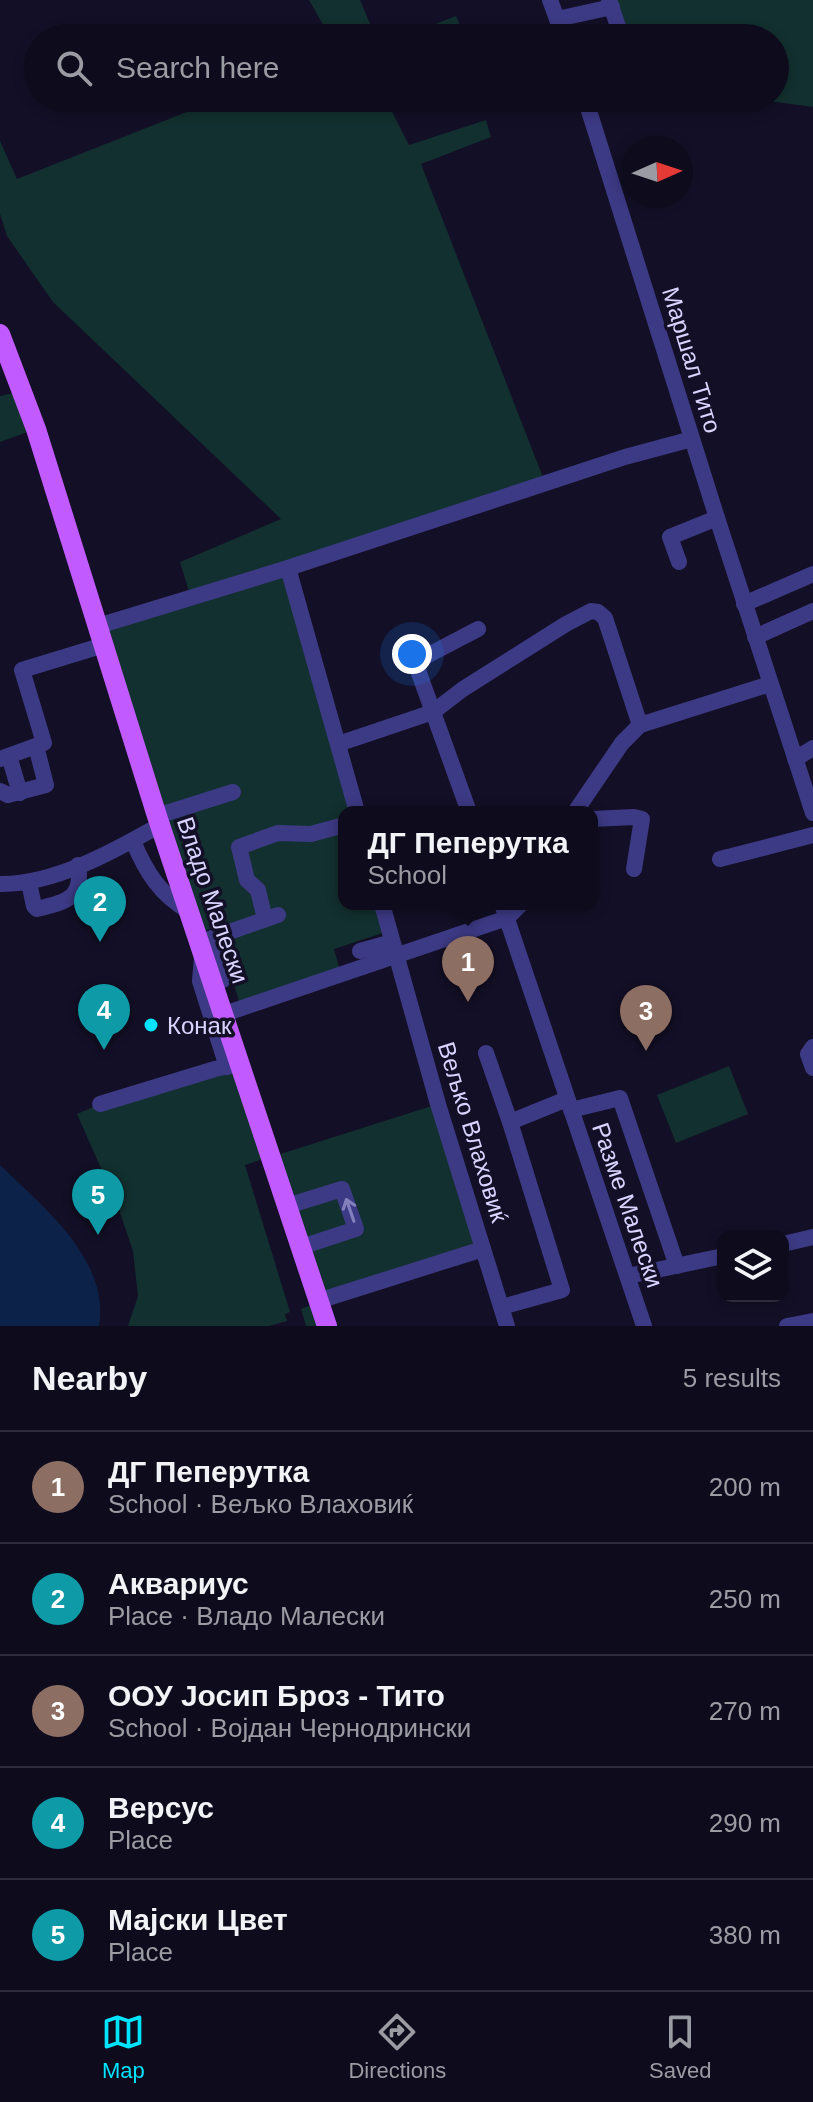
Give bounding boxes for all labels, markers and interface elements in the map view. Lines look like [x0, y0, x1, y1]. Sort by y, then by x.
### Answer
search box [24, 24, 789, 112]
icon: search [52, 46, 96, 90]
text: Search here [116, 51, 279, 84]
north arrow [621, 136, 693, 208]
street label: Маршал Тито [657, 284, 727, 436]
your location [392, 634, 432, 674]
popup [338, 806, 598, 910]
street label: Владо Малески [172, 813, 254, 987]
text: ДГ Пеперутка [367, 826, 569, 859]
text: School [367, 860, 447, 890]
pin: 2 [74, 876, 126, 942]
pin: 1 [442, 936, 494, 1002]
pin: 4 [78, 984, 130, 1050]
pin: 3 [620, 985, 672, 1051]
place label: Конак [167, 1012, 232, 1039]
marker: Конак [142, 1016, 160, 1034]
street label: Вељко Влаховиќ [433, 1039, 513, 1226]
street label: Разме Малески [587, 1119, 669, 1291]
pin: 5 [72, 1169, 124, 1235]
one-way arrow [341, 1198, 356, 1223]
map controls [717, 1230, 789, 1302]
button: layers [717, 1230, 789, 1302]
text: Nearby [32, 1359, 147, 1397]
text: 5 results [683, 1363, 781, 1393]
text: ДГ Пеперутка [108, 1455, 309, 1488]
text: 1 [51, 1472, 65, 1502]
text: 200 m [709, 1472, 781, 1502]
text: School · Вељко Влаховиќ [108, 1489, 413, 1519]
text: Аквариус [108, 1567, 249, 1600]
text: 2 [51, 1584, 65, 1614]
text: 250 m [709, 1584, 781, 1614]
text: Place · Владо Малески [108, 1601, 385, 1631]
text: ООУ Јосип Броз - Тито [108, 1679, 445, 1712]
text: 3 [51, 1696, 65, 1726]
text: 270 m [709, 1696, 781, 1726]
text: School · Војдан Чернодрински [108, 1713, 471, 1743]
text: Версус [108, 1791, 214, 1824]
text: 4 [51, 1808, 65, 1838]
text: 290 m [709, 1808, 781, 1838]
text: Place [108, 1825, 173, 1855]
text: Мајски Цвет [108, 1903, 288, 1936]
text: 5 [51, 1920, 65, 1950]
text: 380 m [709, 1920, 781, 1950]
text: Place [108, 1937, 173, 1967]
tab: Map [101, 2010, 145, 2084]
tab: Directions [348, 2010, 446, 2084]
tab: Saved [649, 2010, 712, 2084]

